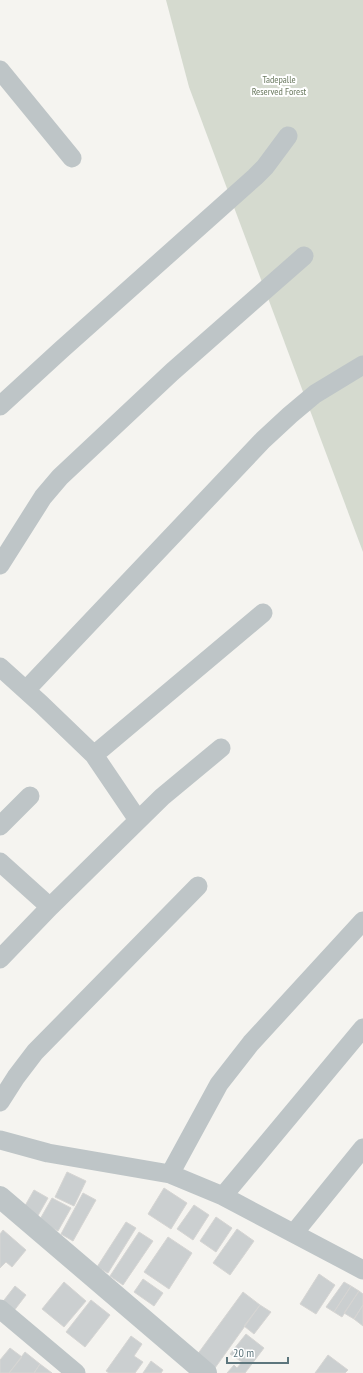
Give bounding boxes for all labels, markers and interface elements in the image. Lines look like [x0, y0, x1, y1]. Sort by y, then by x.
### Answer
park label: Tadepalle Reserved Forest [252, 73, 307, 98]
scale bar [227, 1339, 288, 1365]
text: 20 m [233, 1345, 254, 1360]

